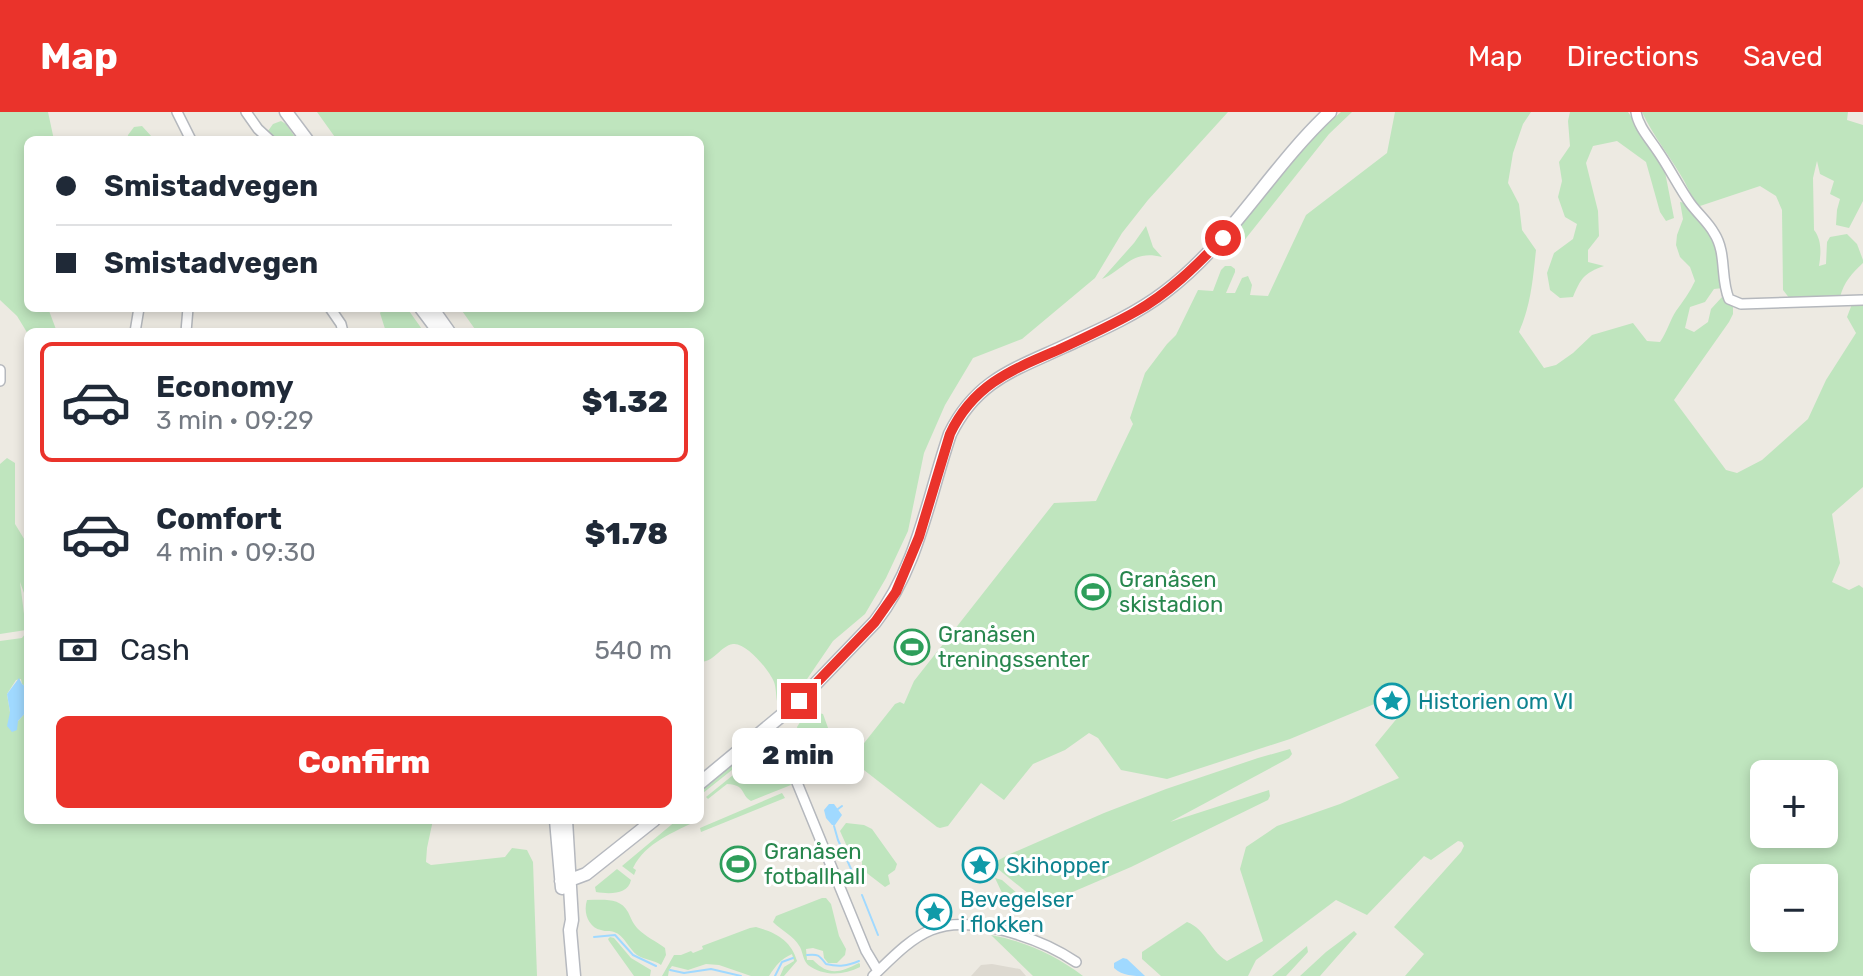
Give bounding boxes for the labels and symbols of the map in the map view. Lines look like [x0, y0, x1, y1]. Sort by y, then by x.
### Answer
route start [1205, 220, 1241, 256]
place label: Granåsen skistadion [1119, 566, 1223, 618]
sports icon: Granåsen skistadion [1074, 573, 1112, 611]
place label: Granåsen treningssenter [938, 621, 1090, 673]
sports icon: Granåsen treningssenter [893, 628, 931, 666]
place icon: Historien om VI [1373, 682, 1411, 720]
route end [781, 683, 817, 719]
place label: Historien om VI [1418, 688, 1574, 715]
callout: 2 min [733, 729, 865, 785]
place label: Granåsen fotballhall [764, 838, 866, 890]
sports icon: Granåsen fotballhall [719, 845, 757, 883]
place icon: Skihopper [961, 846, 999, 884]
place label: Skihopper [1006, 852, 1110, 879]
place label: Bevegelser i flokken [960, 886, 1074, 938]
place icon: Bevegelser i flokken [915, 893, 953, 931]

